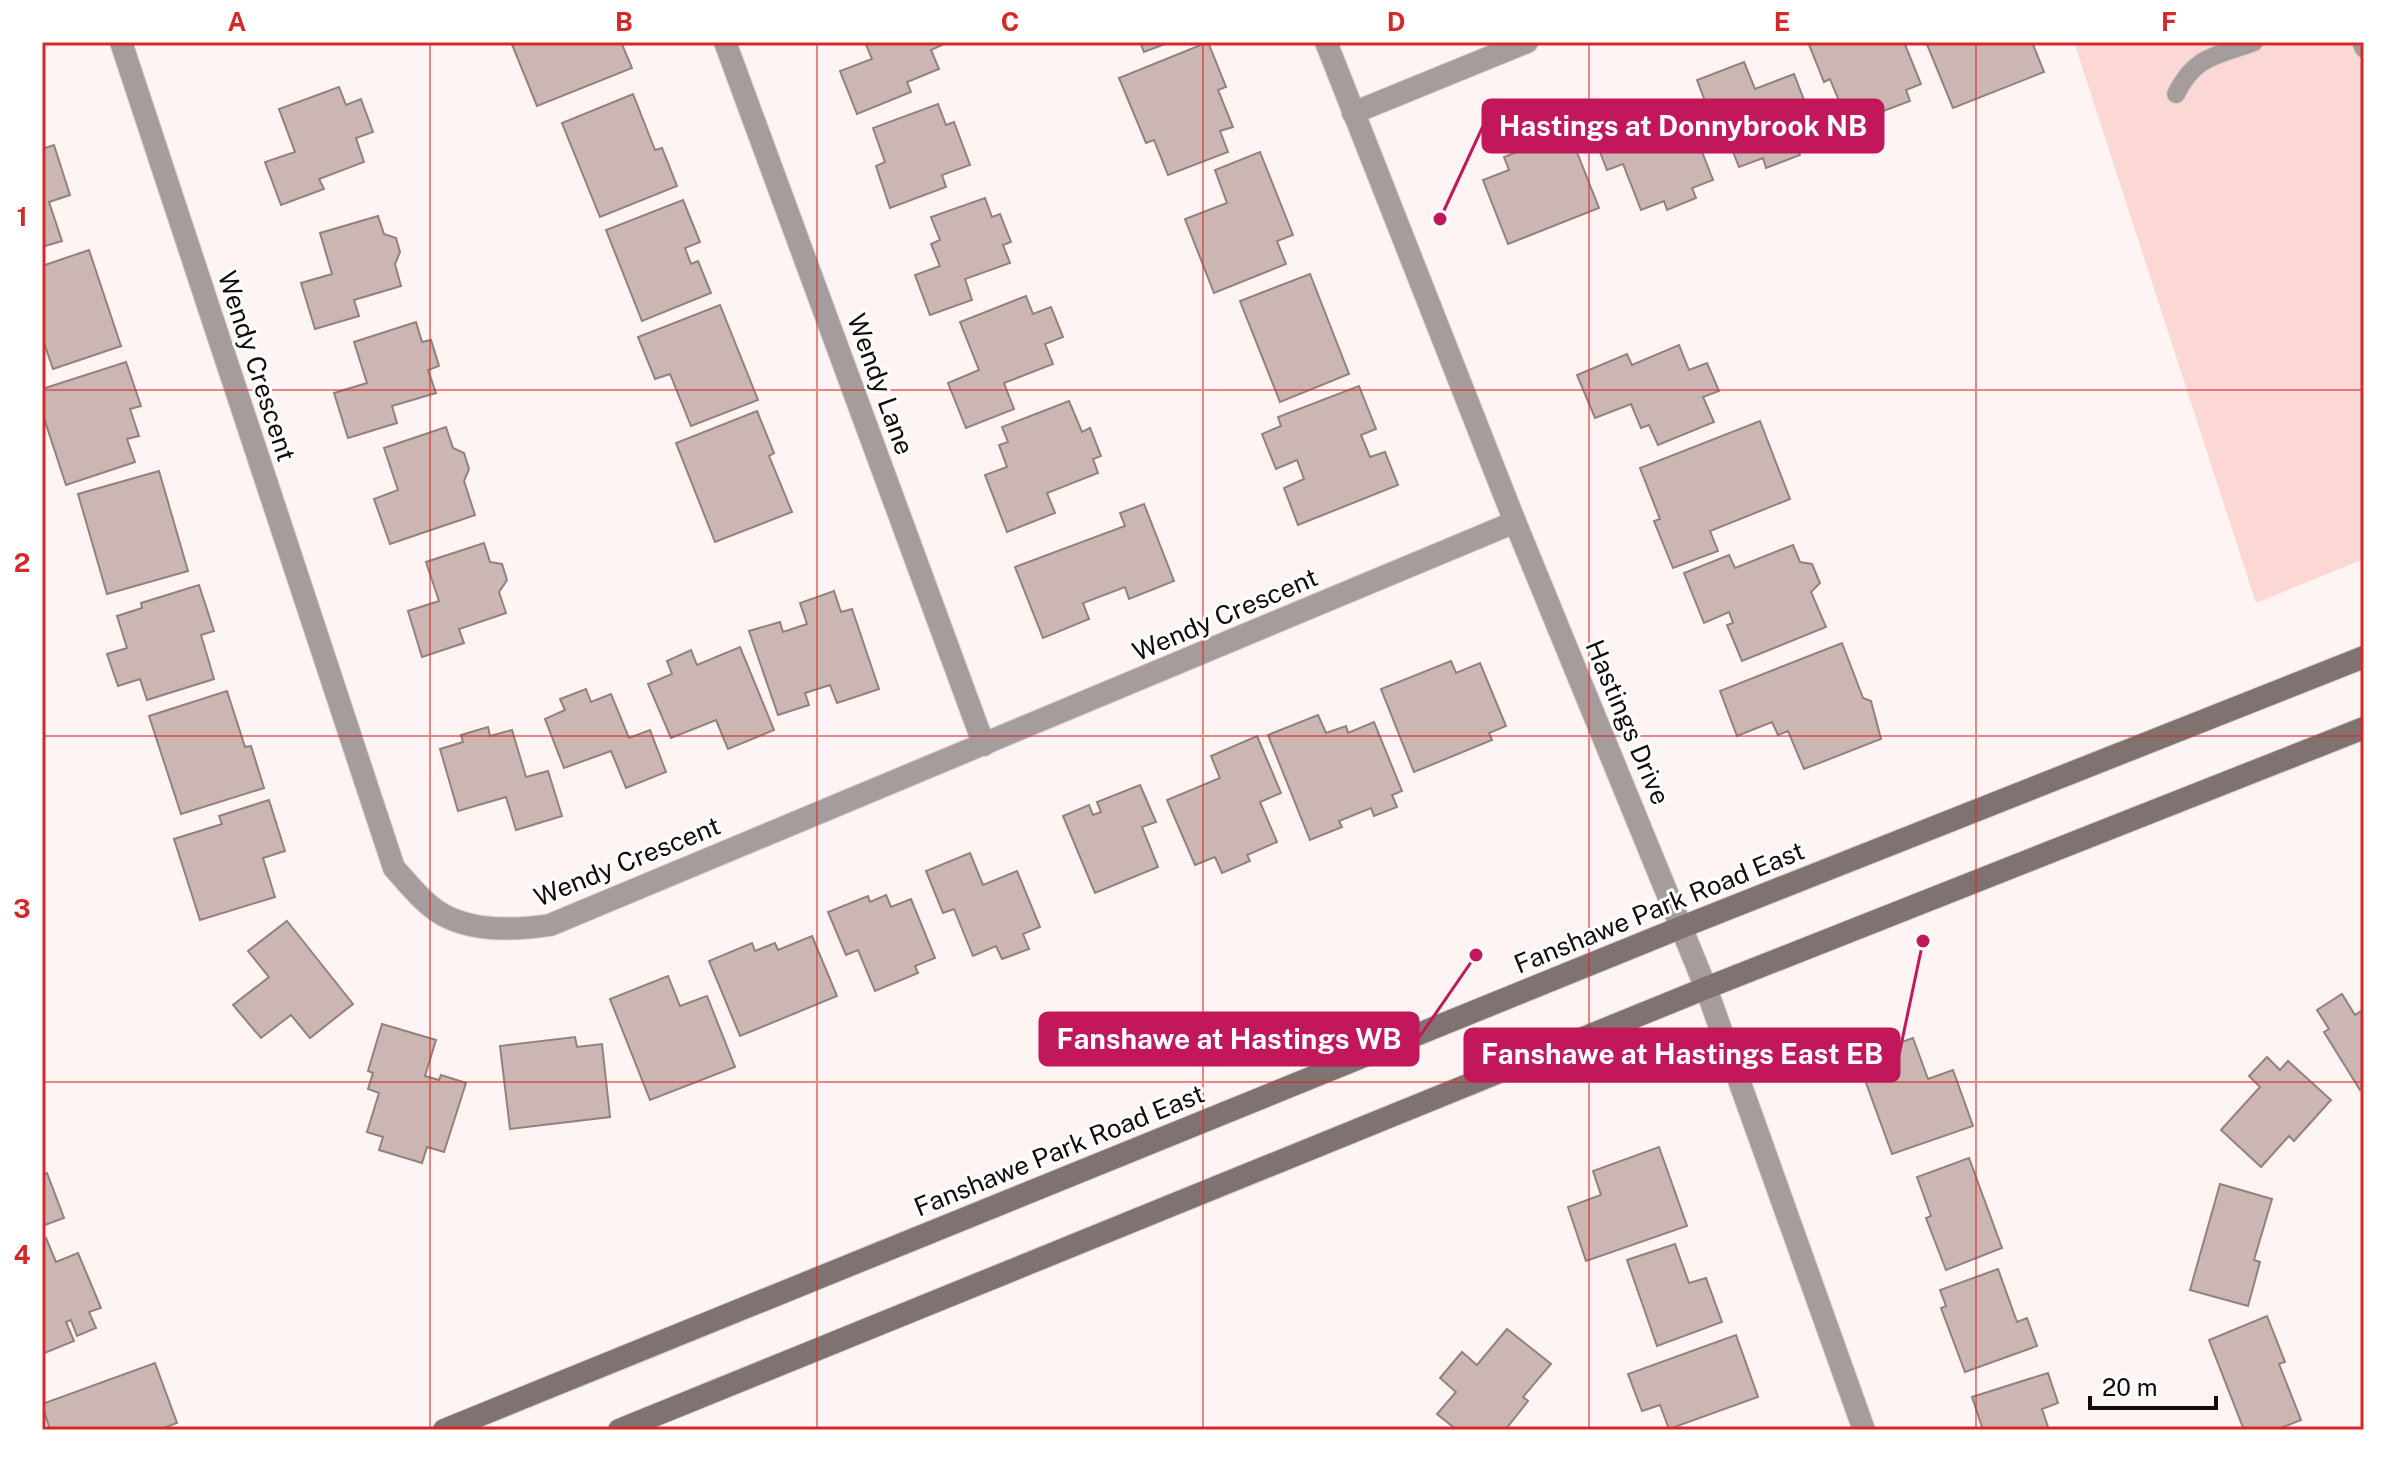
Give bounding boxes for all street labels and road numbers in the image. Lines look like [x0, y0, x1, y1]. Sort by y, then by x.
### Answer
street label: Wendy Crescent [212, 267, 302, 465]
street label: Wendy Lane [841, 309, 921, 459]
street label: Wendy Crescent [1128, 561, 1322, 667]
street label: Hastings Drive [1579, 635, 1677, 809]
street label: Wendy Crescent [529, 810, 725, 912]
street label: Fanshawe Park Road East [1509, 835, 1809, 979]
street label: Fanshawe Park Road East [909, 1078, 1209, 1222]

